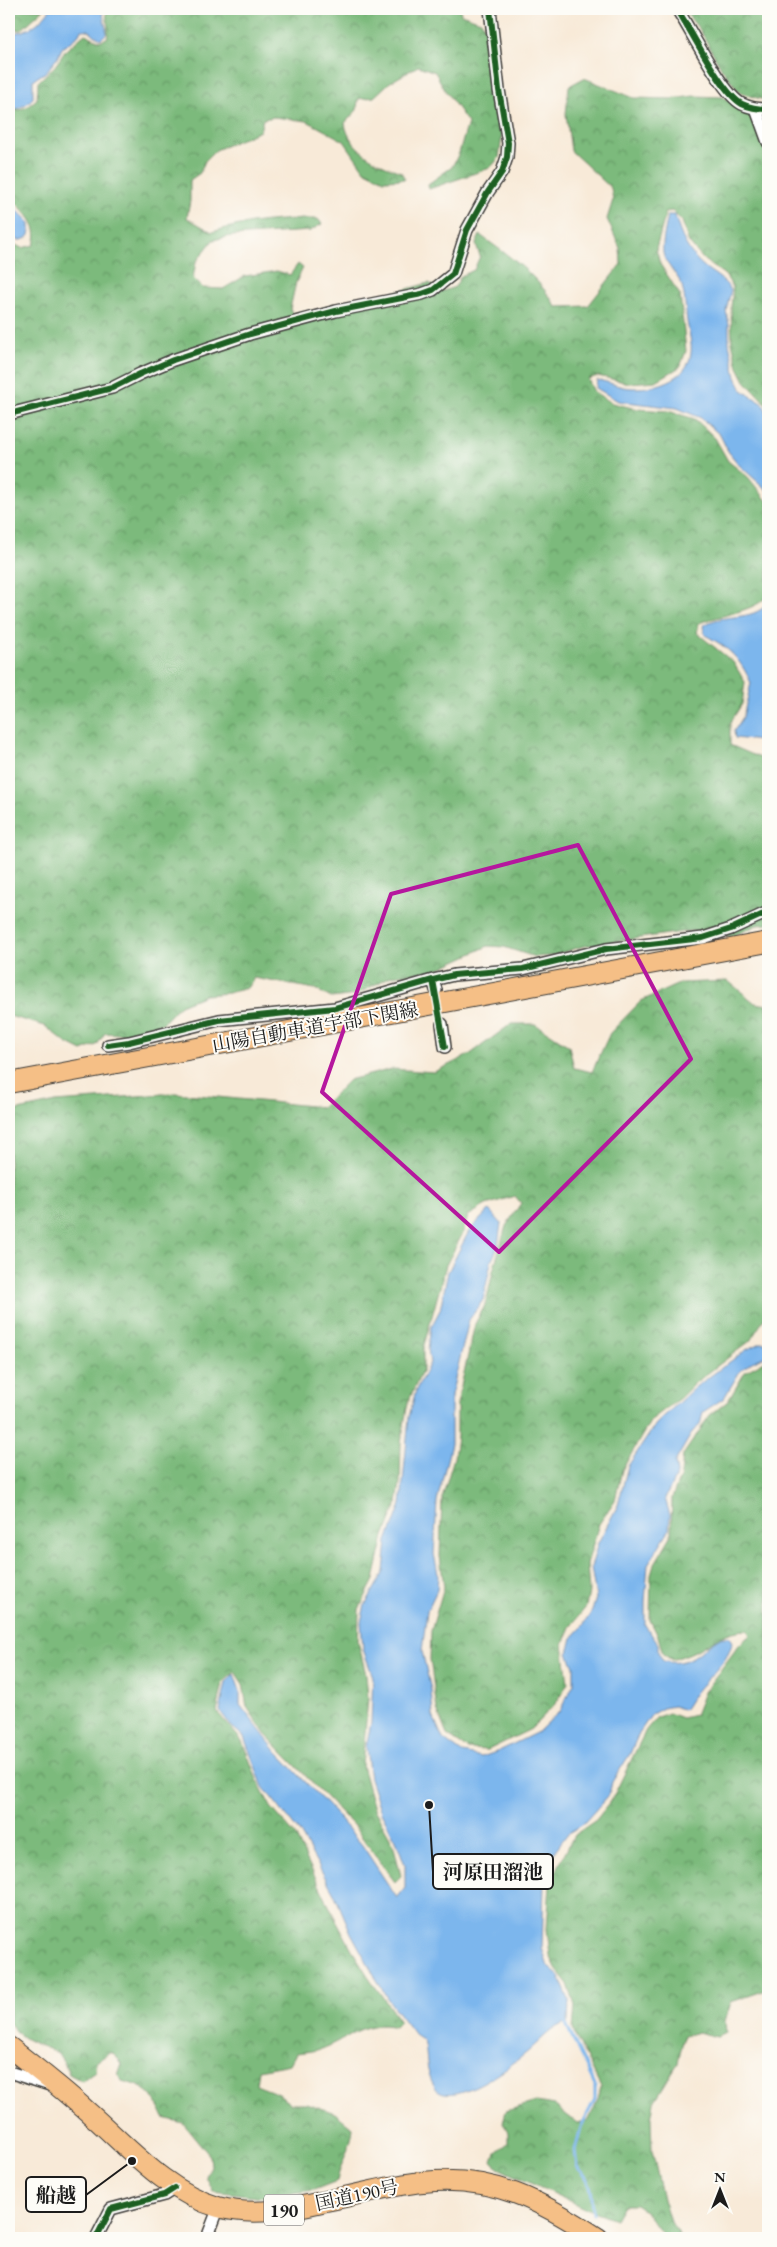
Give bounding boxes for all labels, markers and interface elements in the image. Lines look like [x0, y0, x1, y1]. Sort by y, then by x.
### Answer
street label: 山陽自動車道宇部下関線 [210, 997, 420, 1057]
callout: 河原田溜池 [433, 1854, 553, 1889]
text: 河原田溜池 [443, 1859, 543, 1885]
north arrow [694, 2164, 744, 2214]
text: N [714, 2168, 726, 2186]
street label: 国道190号 [313, 2174, 401, 2216]
callout: 船越 [26, 2177, 86, 2212]
text: 船越 [36, 2182, 76, 2208]
road number: 190 [264, 2194, 304, 2226]

